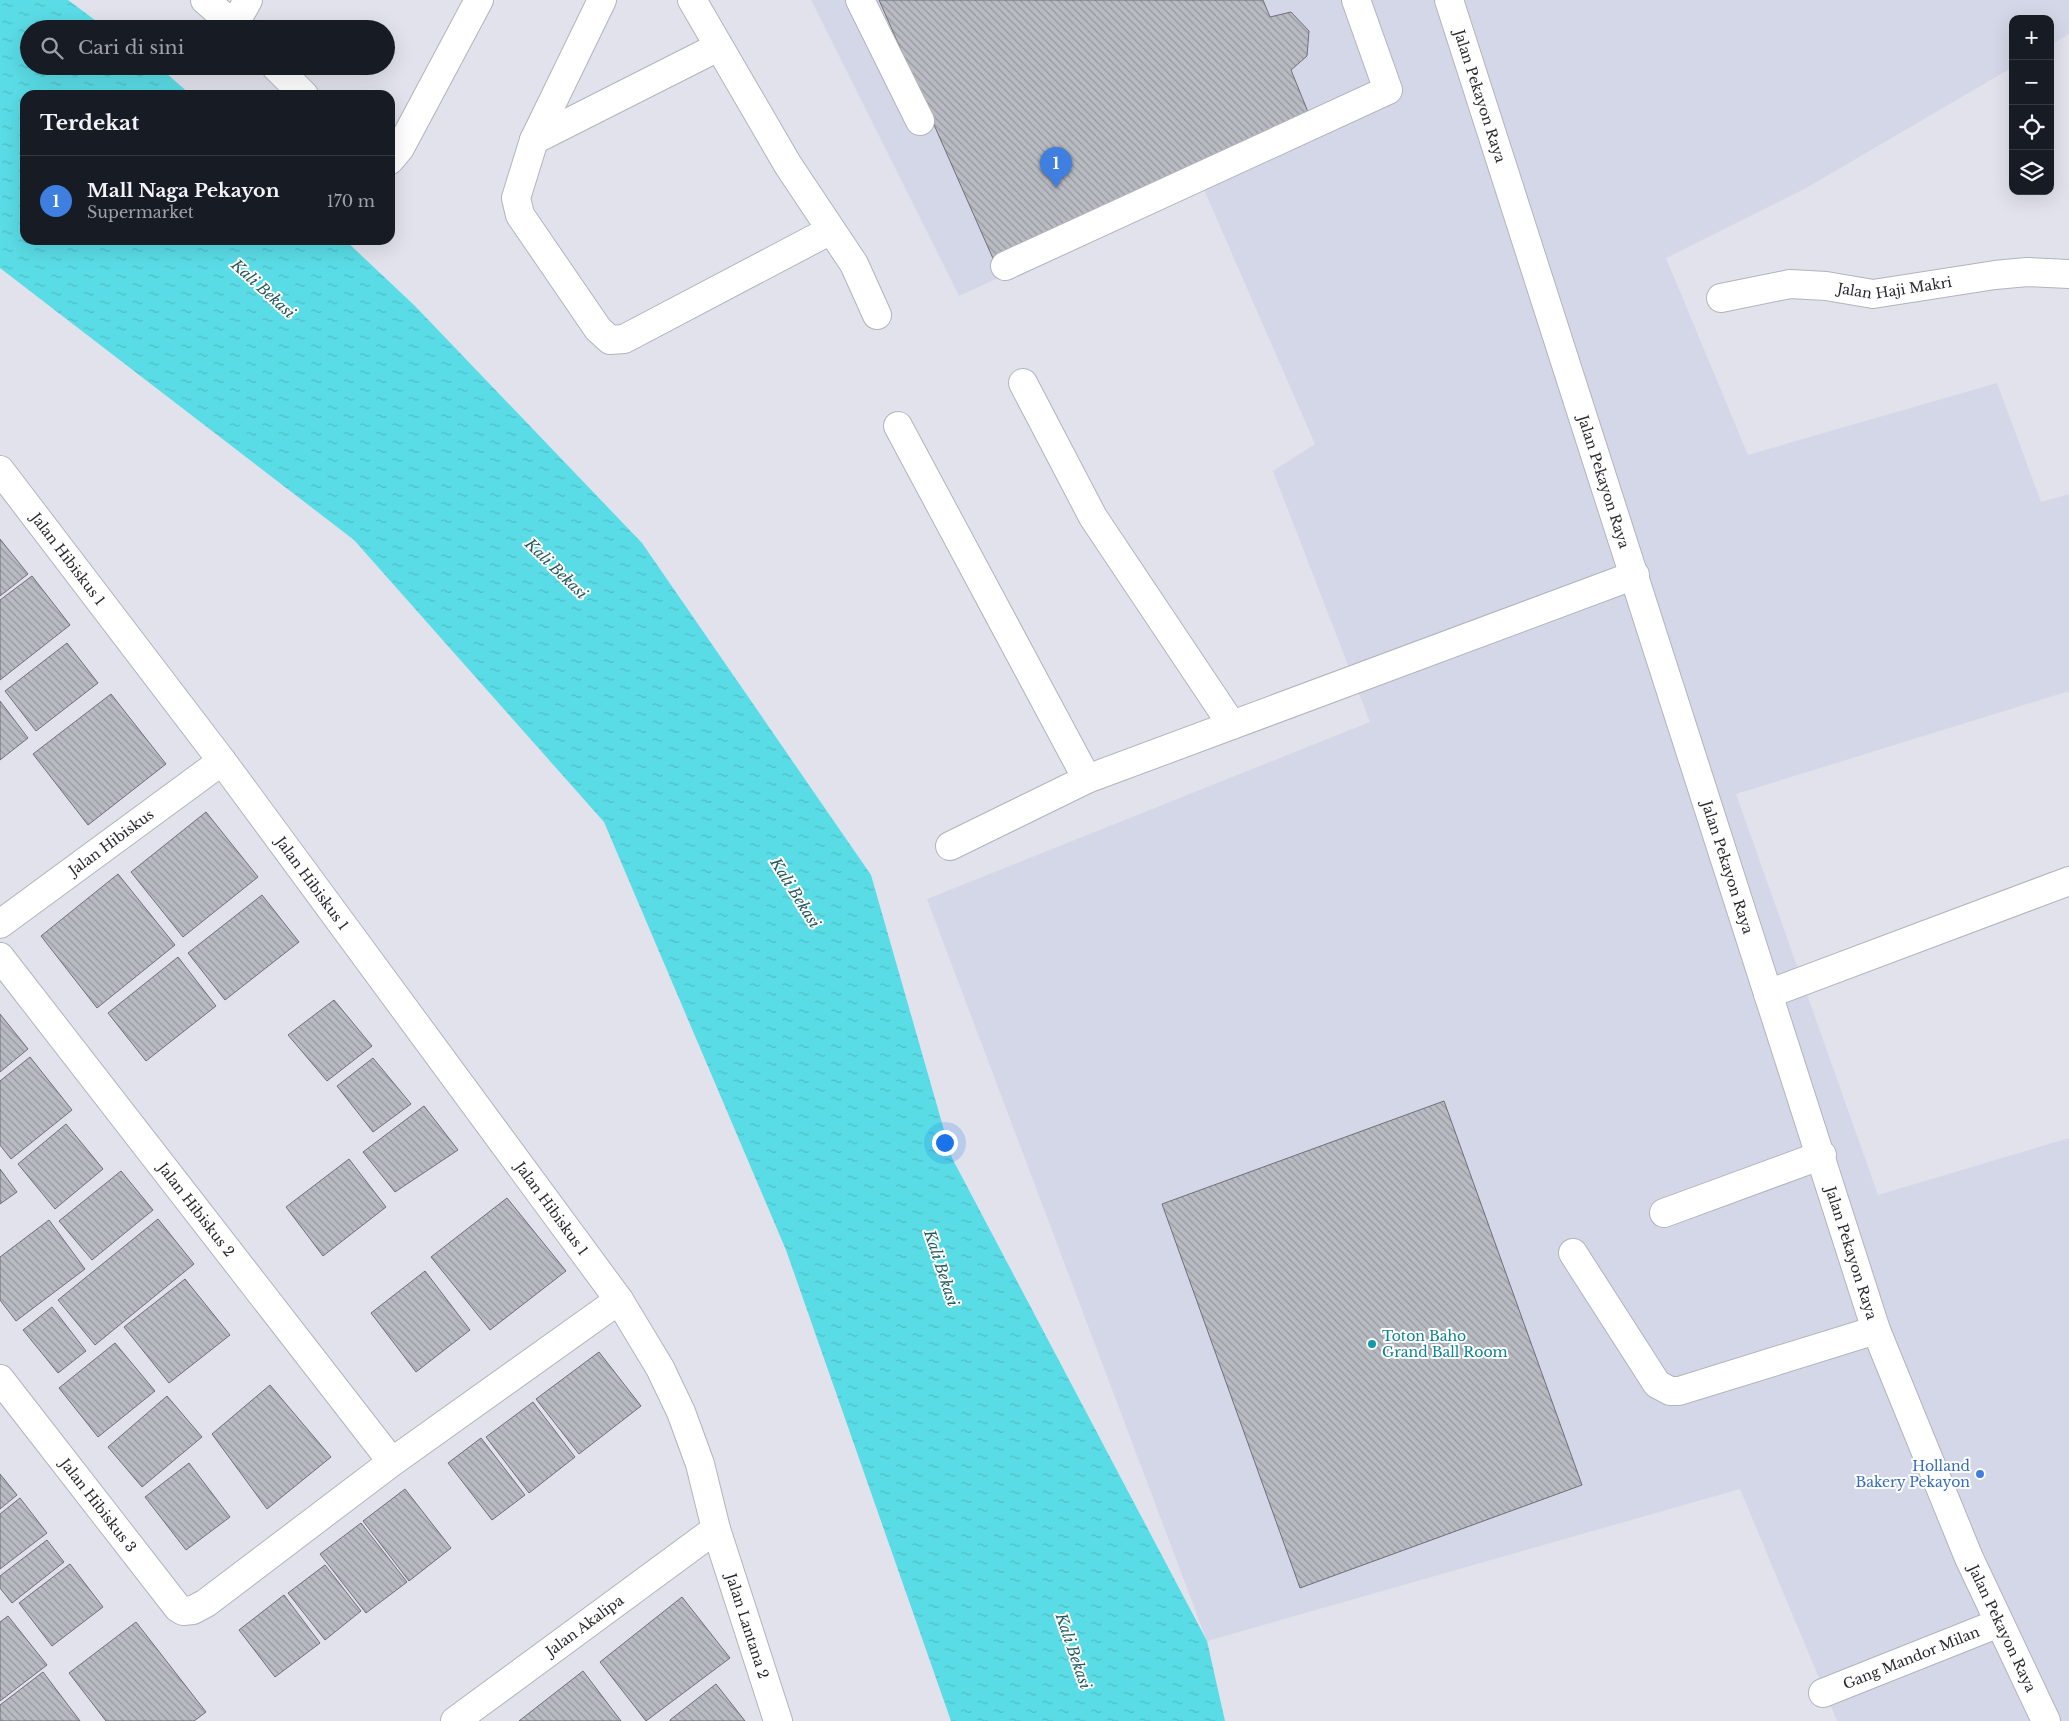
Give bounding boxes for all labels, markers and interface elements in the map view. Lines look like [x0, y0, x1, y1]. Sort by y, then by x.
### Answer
map controls [2009, 15, 2054, 195]
button: + [2009, 15, 2054, 60]
search box [20, 20, 395, 75]
street label: Jalan Pekayon Raya [1449, 25, 1510, 165]
icon: search [38, 34, 66, 62]
text: Cari di sini [78, 36, 184, 59]
button: − [2009, 60, 2054, 105]
button: locate [2009, 105, 2054, 150]
text: Terdekat [40, 110, 139, 136]
pin: 1 [1040, 147, 1072, 188]
button: layers [2009, 150, 2054, 195]
text: Mall Naga Pekayon [87, 179, 279, 202]
text: 1 [53, 191, 59, 211]
text: 170 m [327, 191, 375, 211]
text: Supermarket [87, 202, 194, 222]
water label: Kali Bekasi [227, 254, 300, 323]
street label: Jalan Haji Makri [1834, 273, 1953, 303]
street label: Jalan Pekayon Raya [1573, 411, 1634, 551]
street label: Jalan Hibiskus 1 [26, 508, 109, 609]
water label: Kali Bekasi [521, 534, 592, 604]
street label: Jalan Pekayon Raya [1697, 797, 1757, 936]
street label: Jalan Hibiskus [63, 805, 157, 881]
street label: Jalan Hibiskus 1 [271, 832, 352, 934]
water label: Kali Bekasi [766, 853, 825, 932]
your location [932, 1130, 958, 1156]
street label: Jalan Hibiskus 1 [510, 1157, 592, 1259]
street label: Jalan Hibiskus 2 [153, 1158, 238, 1260]
street label: Jalan Pekayon Raya [1821, 1182, 1881, 1322]
water label: Kali Bekasi [920, 1226, 963, 1309]
place label: Toton Baho Grand Ball Room [1382, 1327, 1508, 1361]
marker: Toton Baho Grand Ball Room [1366, 1338, 1378, 1350]
street label: Jalan Hibiskus 3 [55, 1453, 140, 1556]
place label: Holland Bakery Pekayon [1855, 1457, 1971, 1491]
marker: Holland Bakery Pekayon [1974, 1468, 1986, 1480]
street label: Jalan Pekayon Raya [1964, 1560, 2040, 1695]
street label: Jalan Lantana 2 [721, 1569, 773, 1681]
street label: Jalan Akalipa [541, 1591, 627, 1661]
water label: Kali Bekasi [1051, 1609, 1096, 1692]
street label: Gang Mandor Milan [1840, 1623, 1983, 1693]

